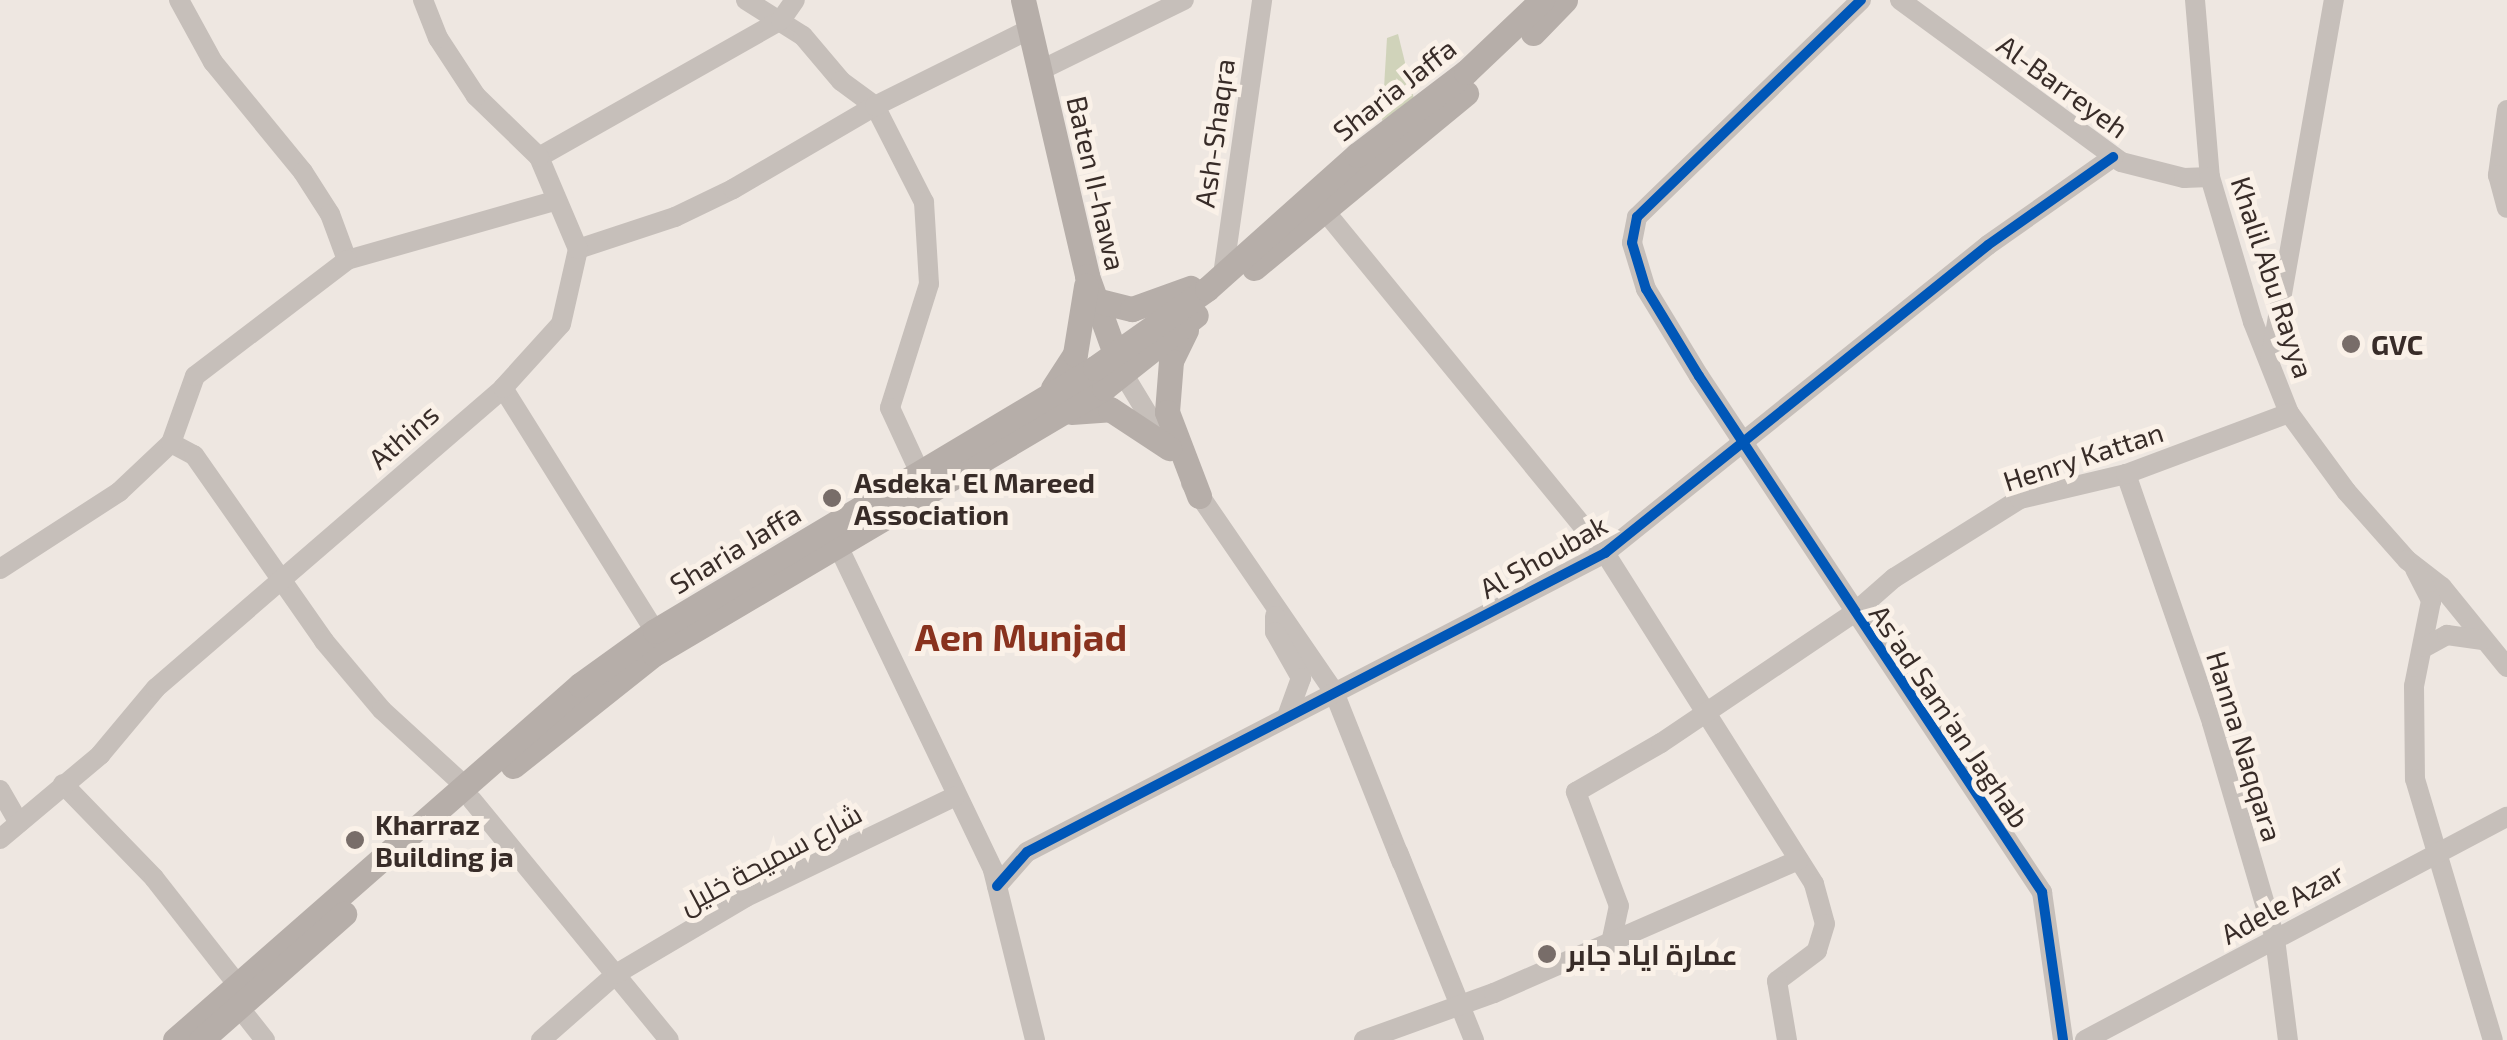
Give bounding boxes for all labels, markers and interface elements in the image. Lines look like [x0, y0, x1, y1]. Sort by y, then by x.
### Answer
street label: Al-Barreyeh [1991, 27, 2135, 145]
street label: Sharia Jaffa [1326, 30, 1462, 148]
street label: Ash-Shaqra [1187, 56, 1241, 210]
street label: Baten II-hawa [1061, 92, 1133, 274]
street label: Khalil Abu Rayya [2224, 171, 2322, 383]
place label: GVC [2371, 327, 2423, 361]
marker: GVC [2340, 333, 2362, 355]
street label: Athins [361, 397, 445, 475]
street label: Henry Kattan [1998, 414, 2168, 498]
place label: Asdeka' El Mareed Association [854, 465, 1096, 531]
marker: Asdeka' El Mareed Association [819, 485, 845, 511]
street label: Sharia Jaffa [663, 496, 807, 600]
street label: Al Shoubak [1473, 507, 1613, 605]
street label: As'ad Sam'an Jaghab [1863, 598, 2037, 834]
district label: Aen Munjad [915, 614, 1127, 660]
street label: Hanna Naqqara [2200, 647, 2290, 845]
street label: شارع سميحة خليل [673, 796, 867, 920]
place label: Kharraz Building ja [375, 807, 514, 873]
marker: Kharraz Building ja [344, 829, 366, 851]
street label: Adele Azar [2214, 855, 2350, 951]
place label: عمارة اياد جابر [1567, 937, 1738, 971]
marker: عمارة اياد جابر [1536, 943, 1558, 965]

